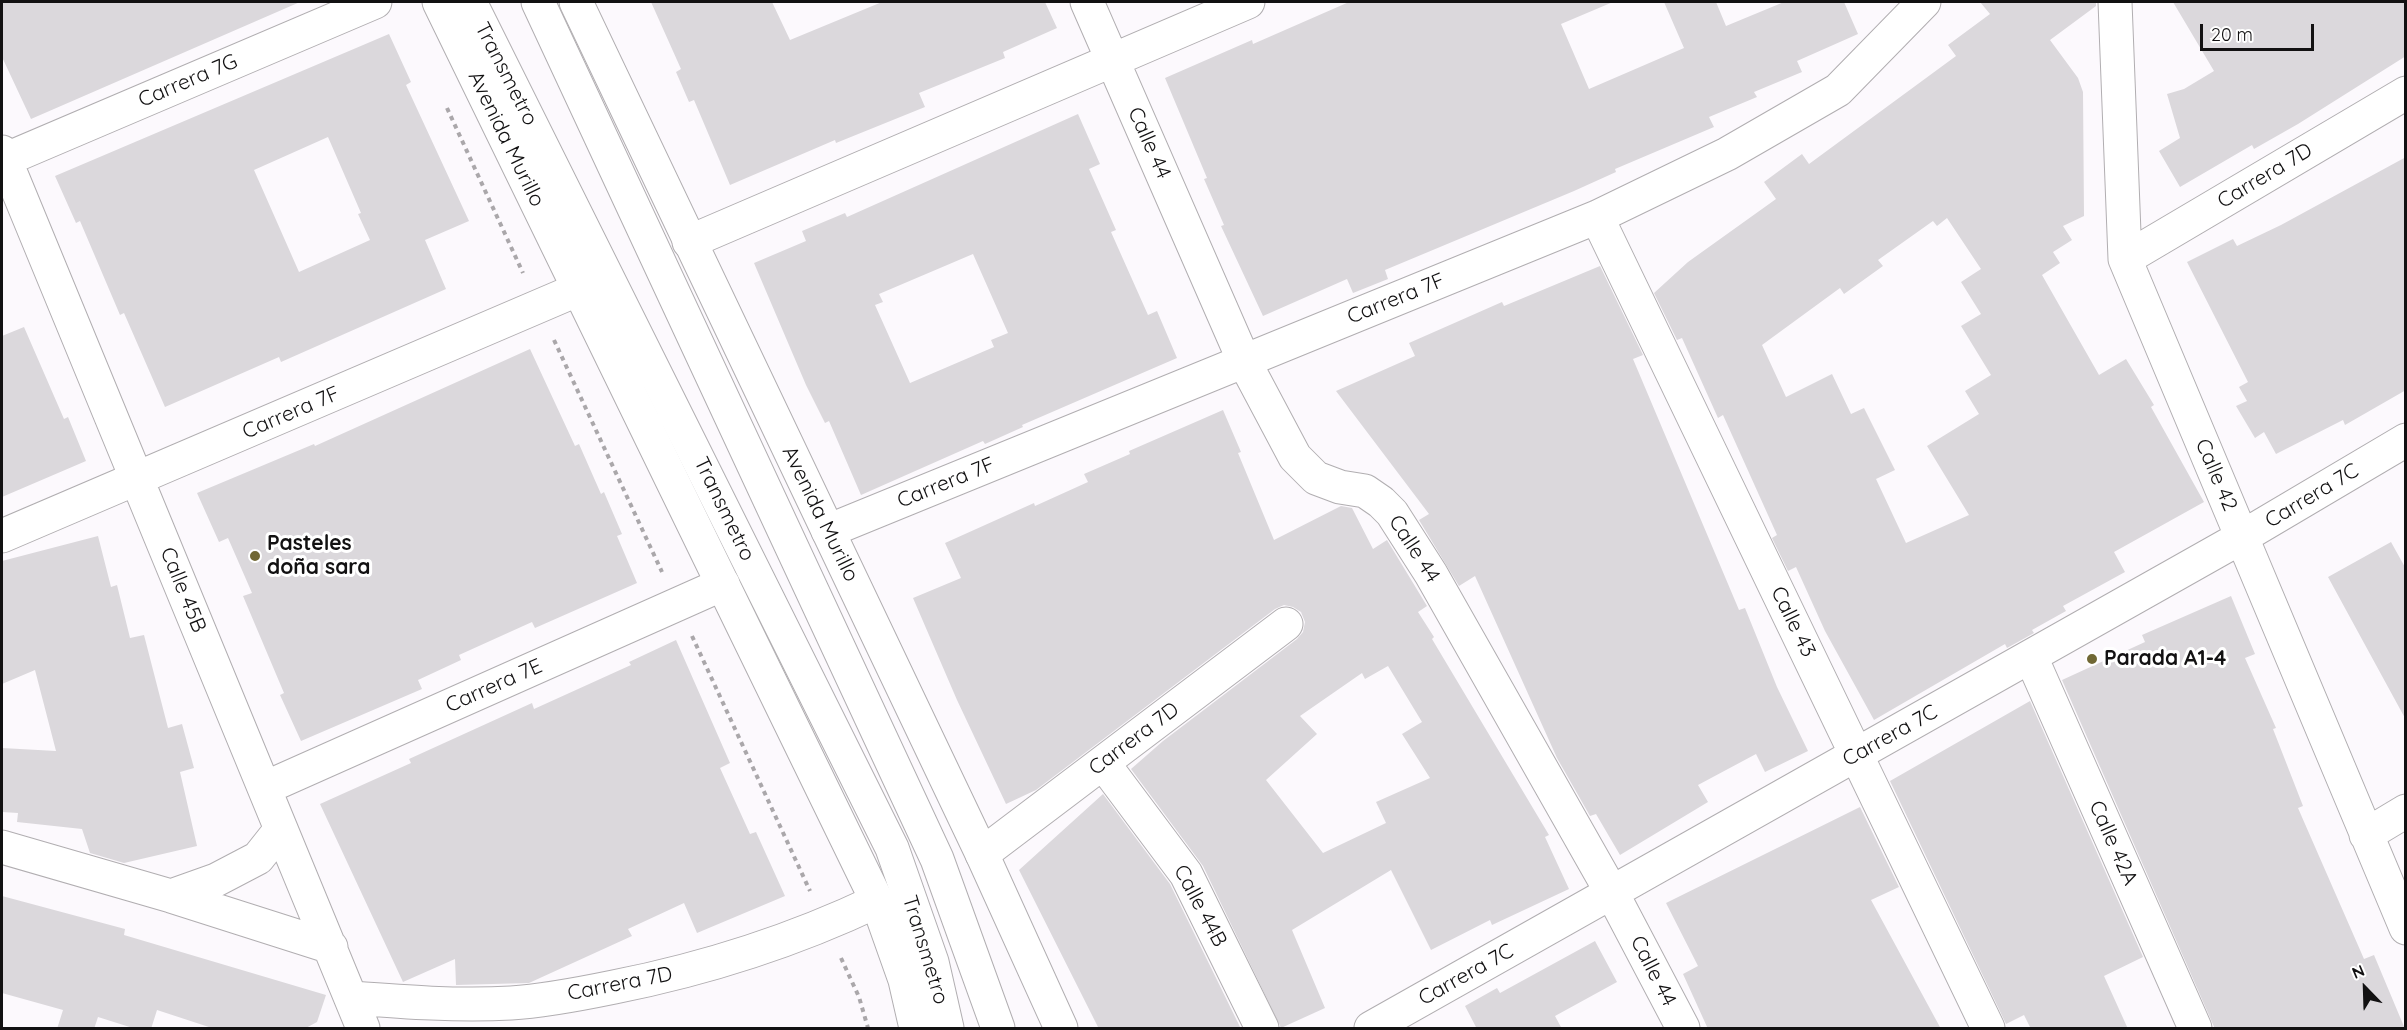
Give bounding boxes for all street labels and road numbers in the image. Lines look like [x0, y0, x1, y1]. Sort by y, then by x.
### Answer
street label: Transmetro [469, 18, 543, 130]
street label: Carrera 7G [135, 49, 241, 113]
street label: Avenida Murillo [462, 67, 550, 211]
street label: Calle 44 [1122, 103, 1176, 183]
street label: Carrera 7D [2213, 138, 2317, 214]
street label: Carrera 7F [1344, 268, 1448, 330]
street label: Carrera 7F [239, 381, 343, 445]
street label: Calle 42 [2190, 435, 2242, 515]
street label: Avenida Murillo [776, 442, 864, 586]
street label: Carrera 7F [894, 452, 998, 514]
street label: Transmetro [688, 453, 760, 565]
street label: Carrera 7C [2261, 458, 2363, 534]
street label: Calle 44 [1383, 510, 1445, 588]
street label: Calle 45B [154, 544, 212, 636]
street label: Calle 43 [1765, 583, 1821, 661]
street label: Carrera 7E [442, 654, 546, 718]
street label: Carrera 7D [1084, 697, 1184, 781]
street label: Carrera 7C [1838, 700, 1942, 772]
street label: Calle 42A [2083, 797, 2143, 889]
street label: Calle 44B [1168, 861, 1232, 951]
street label: Transmetro [897, 893, 953, 1007]
street label: Calle 44 [1625, 932, 1681, 1010]
street label: Carrera 7C [1414, 939, 1518, 1011]
street label: Carrera 7D [565, 962, 675, 1006]

